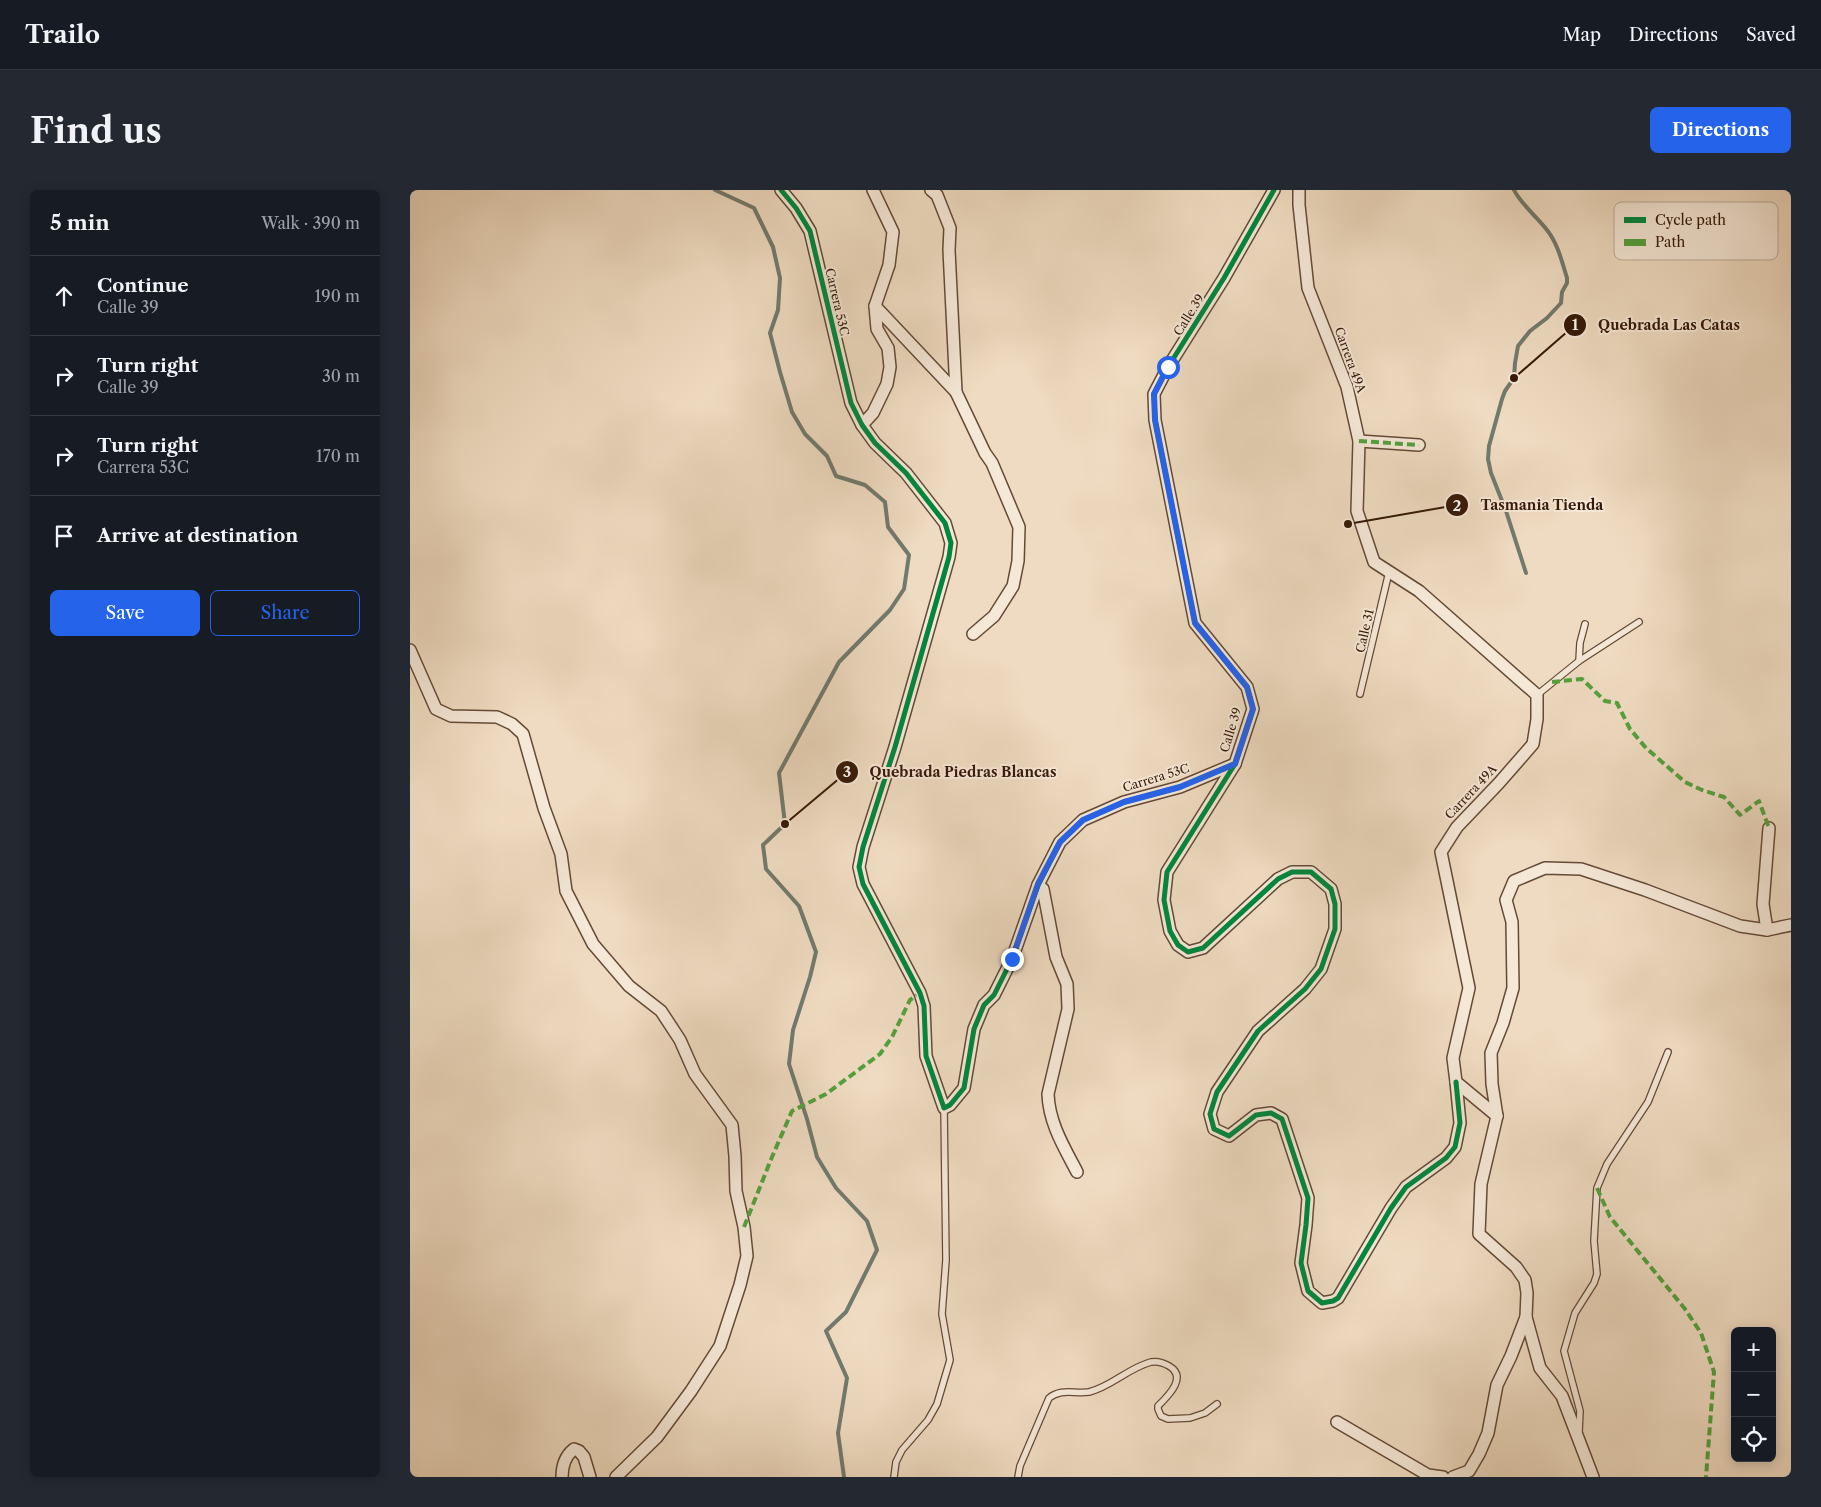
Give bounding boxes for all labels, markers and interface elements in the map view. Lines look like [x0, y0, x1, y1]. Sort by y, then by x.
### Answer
text: Trailo [25, 20, 100, 49]
text: Map [1562, 24, 1601, 46]
text: Directions [1629, 24, 1718, 46]
text: Saved [1746, 24, 1796, 46]
button: Directions [1650, 107, 1791, 153]
text: Find us [30, 109, 162, 152]
legend [1614, 202, 1778, 260]
text: 5 min [50, 210, 110, 235]
text: Cycle path [1655, 211, 1726, 229]
text: Walk · 390 m [261, 213, 360, 233]
text: Path [1655, 233, 1685, 251]
street label: Carrera 53C [822, 267, 853, 337]
text: Continue [97, 274, 189, 297]
icon: ahead [50, 282, 78, 310]
text: 190 m [315, 286, 360, 306]
street label: Calle 39 [1170, 291, 1207, 338]
text: Calle 39 [97, 297, 159, 317]
callout: Quebrada Las Catas [1563, 310, 1749, 339]
text: 1 [1572, 315, 1579, 334]
text: Quebrada Las Catas [1598, 316, 1740, 334]
street label: Carrera 49A [1332, 325, 1370, 396]
text: Turn right [97, 354, 198, 377]
route start [1157, 356, 1180, 379]
icon: right [50, 362, 78, 390]
text: 30 m [322, 366, 360, 386]
text: Calle 39 [97, 377, 159, 397]
text: Turn right [97, 434, 198, 457]
icon: right [50, 442, 78, 470]
text: 170 m [316, 446, 360, 466]
text: Carrera 53C [97, 457, 189, 477]
callout: Tasmania Tienda [1445, 491, 1613, 520]
text: 2 [1453, 496, 1462, 515]
text: Tasmania Tienda [1481, 496, 1604, 514]
icon: arrive [50, 522, 78, 550]
text: Arrive at destination [97, 524, 298, 547]
button: Save [50, 590, 200, 636]
button: Share [210, 590, 360, 636]
street label: Calle 31 [1352, 608, 1377, 654]
street label: Calle 39 [1217, 706, 1244, 754]
callout: Quebrada Piedras Blancas [834, 757, 1066, 786]
street label: Carrera 53C [1121, 760, 1191, 795]
street label: Carrera 49A [1442, 760, 1500, 822]
text: 3 [843, 762, 851, 781]
text: Quebrada Piedras Blancas [870, 763, 1056, 781]
route end [1001, 948, 1024, 971]
map controls [1731, 1327, 1776, 1462]
button: + [1731, 1327, 1776, 1372]
button: − [1731, 1372, 1776, 1417]
button: locate [1731, 1417, 1776, 1462]

